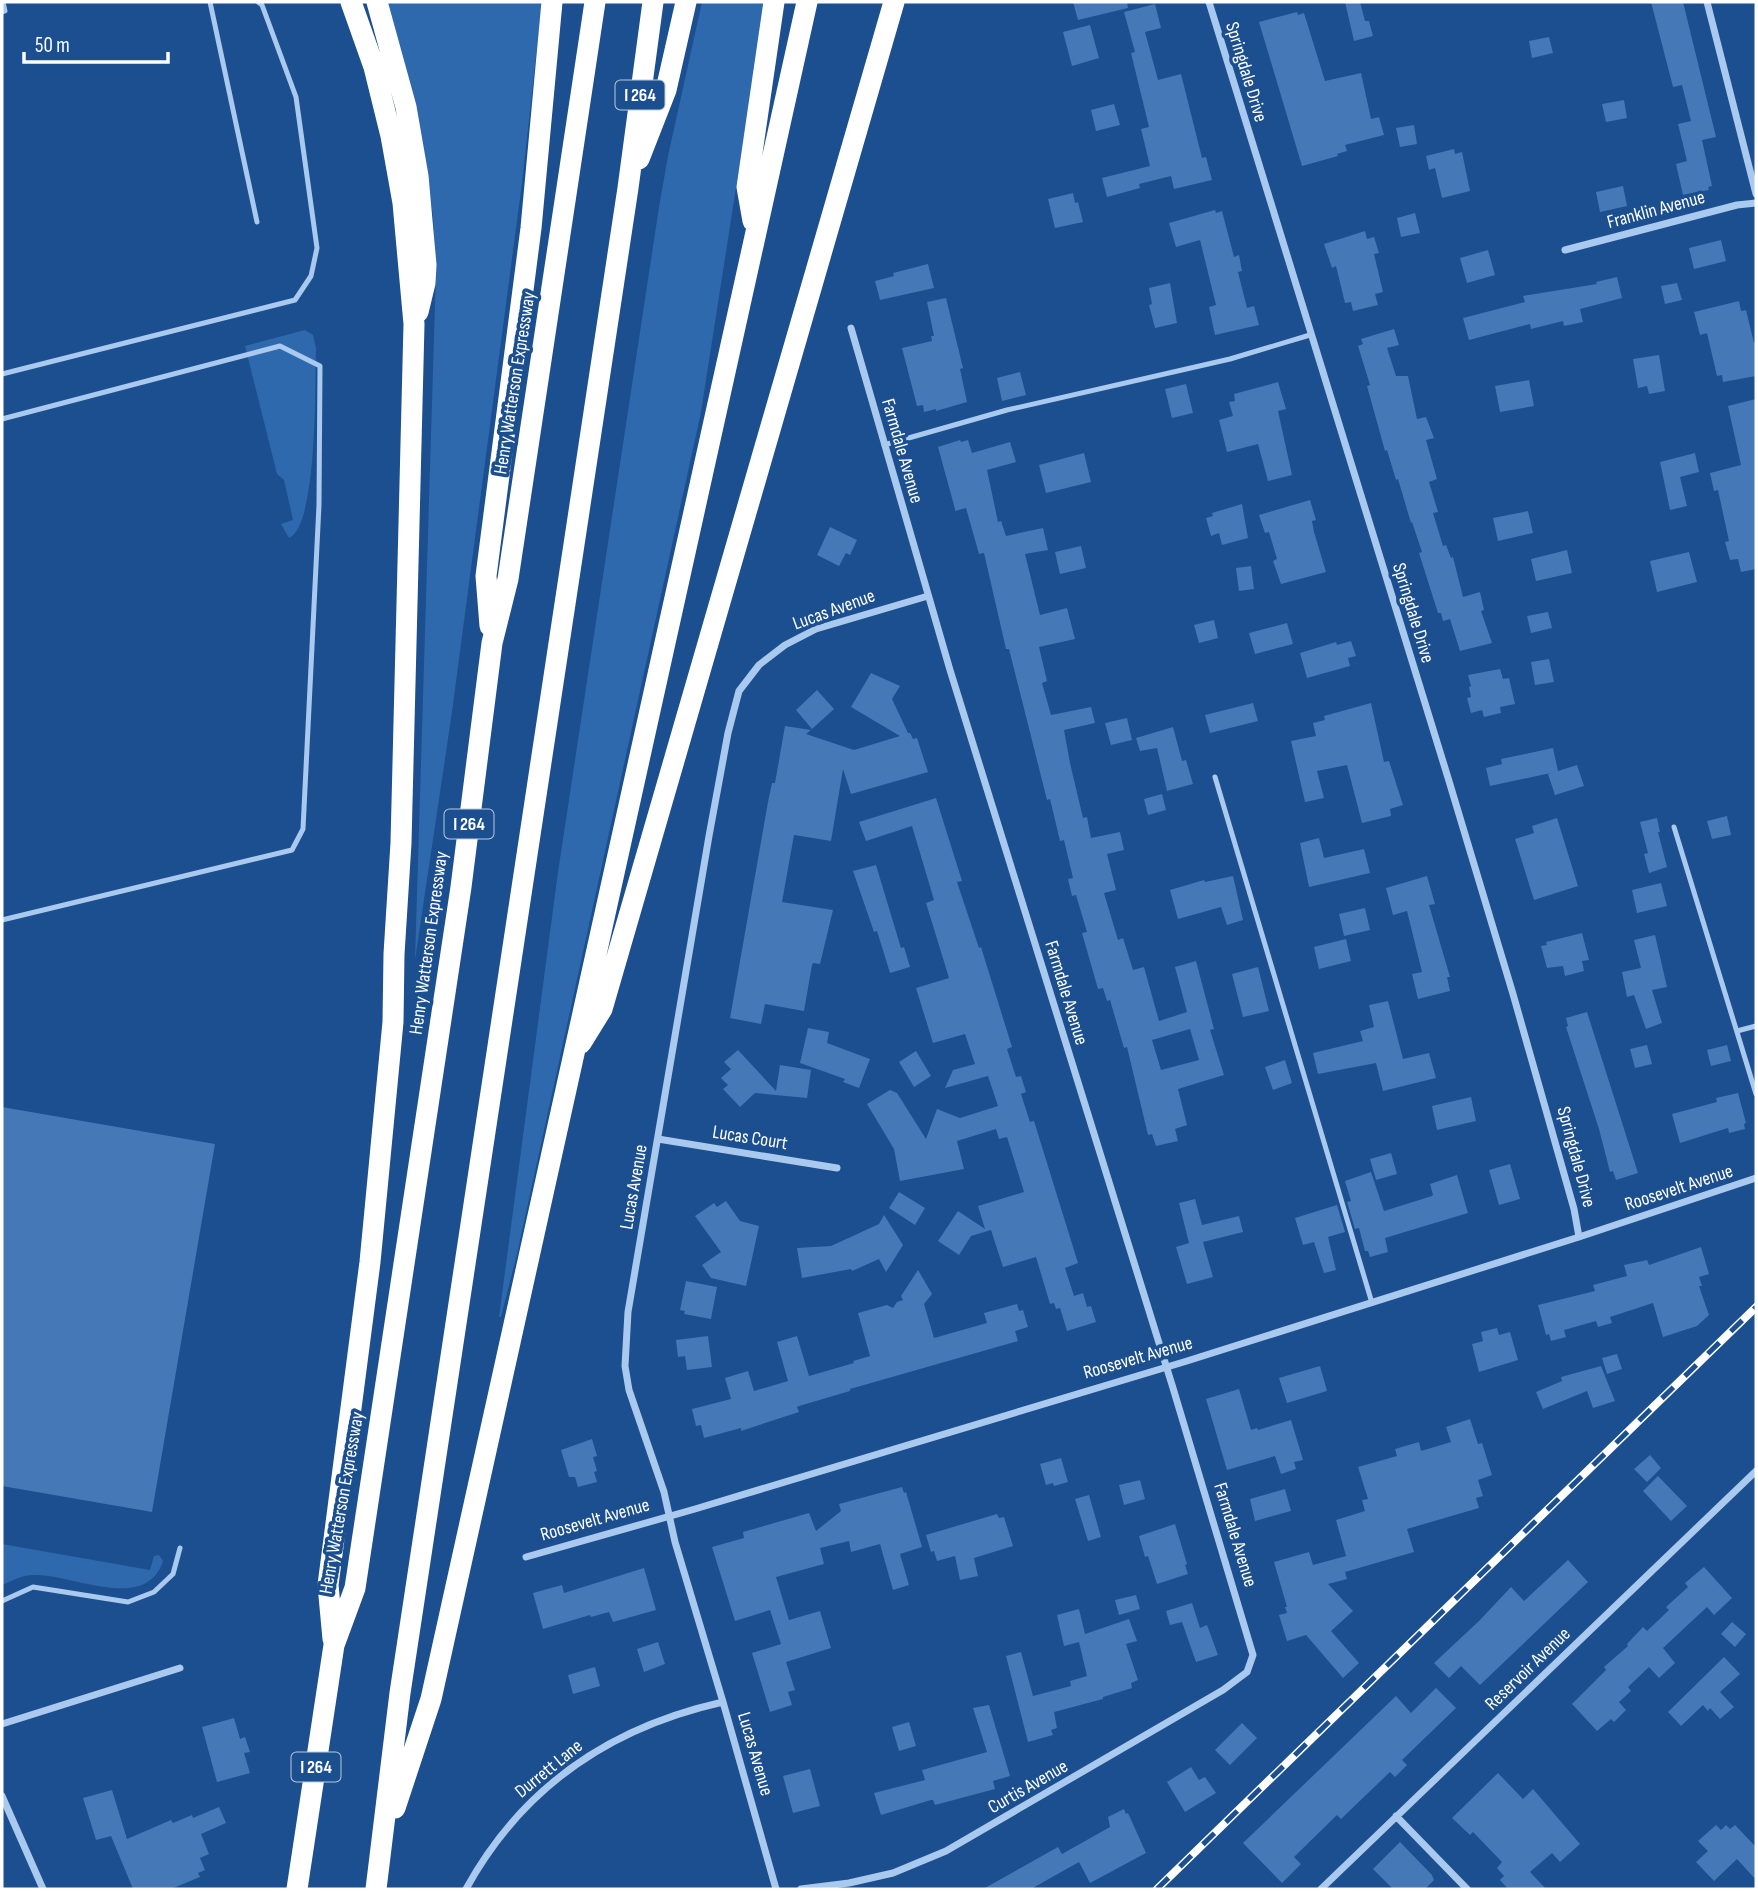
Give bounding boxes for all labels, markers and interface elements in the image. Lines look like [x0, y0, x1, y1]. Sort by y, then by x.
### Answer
street label: Springdale Drive [1220, 19, 1272, 125]
scale bar [24, 21, 168, 65]
text: 50 m [35, 33, 70, 58]
road number: I 264 [616, 80, 664, 110]
street label: Franklin Avenue [1605, 186, 1707, 234]
street label: Henry Watterson Expressway [489, 289, 541, 476]
street label: Farmdale Avenue [876, 396, 928, 506]
street label: Springdale Drive [1387, 560, 1439, 666]
street label: Lucas Avenue [790, 584, 878, 636]
road number: I 264 [444, 810, 494, 838]
street label: Henry Watterson Expressway [405, 849, 453, 1036]
street label: Farmdale Avenue [1039, 938, 1093, 1048]
street label: Springdale Drive [1552, 1104, 1600, 1210]
street label: Lucas Court [711, 1121, 789, 1155]
street label: Lucas Avenue [615, 1143, 653, 1231]
street label: Roosevelt Avenue [1622, 1160, 1736, 1216]
street label: Roosevelt Avenue [1081, 1331, 1195, 1385]
street label: Henry Watterson Expressway [315, 1409, 369, 1596]
street label: Farmdale Avenue [1208, 1480, 1262, 1590]
street label: Roosevelt Avenue [538, 1493, 652, 1547]
street label: Reservoir Avenue [1481, 1623, 1575, 1715]
street label: Lucas Avenue [732, 1710, 778, 1798]
street label: Durrett Lane [511, 1735, 587, 1803]
road number: I 264 [292, 1752, 340, 1782]
street label: Curtis Avenue [984, 1755, 1072, 1819]

